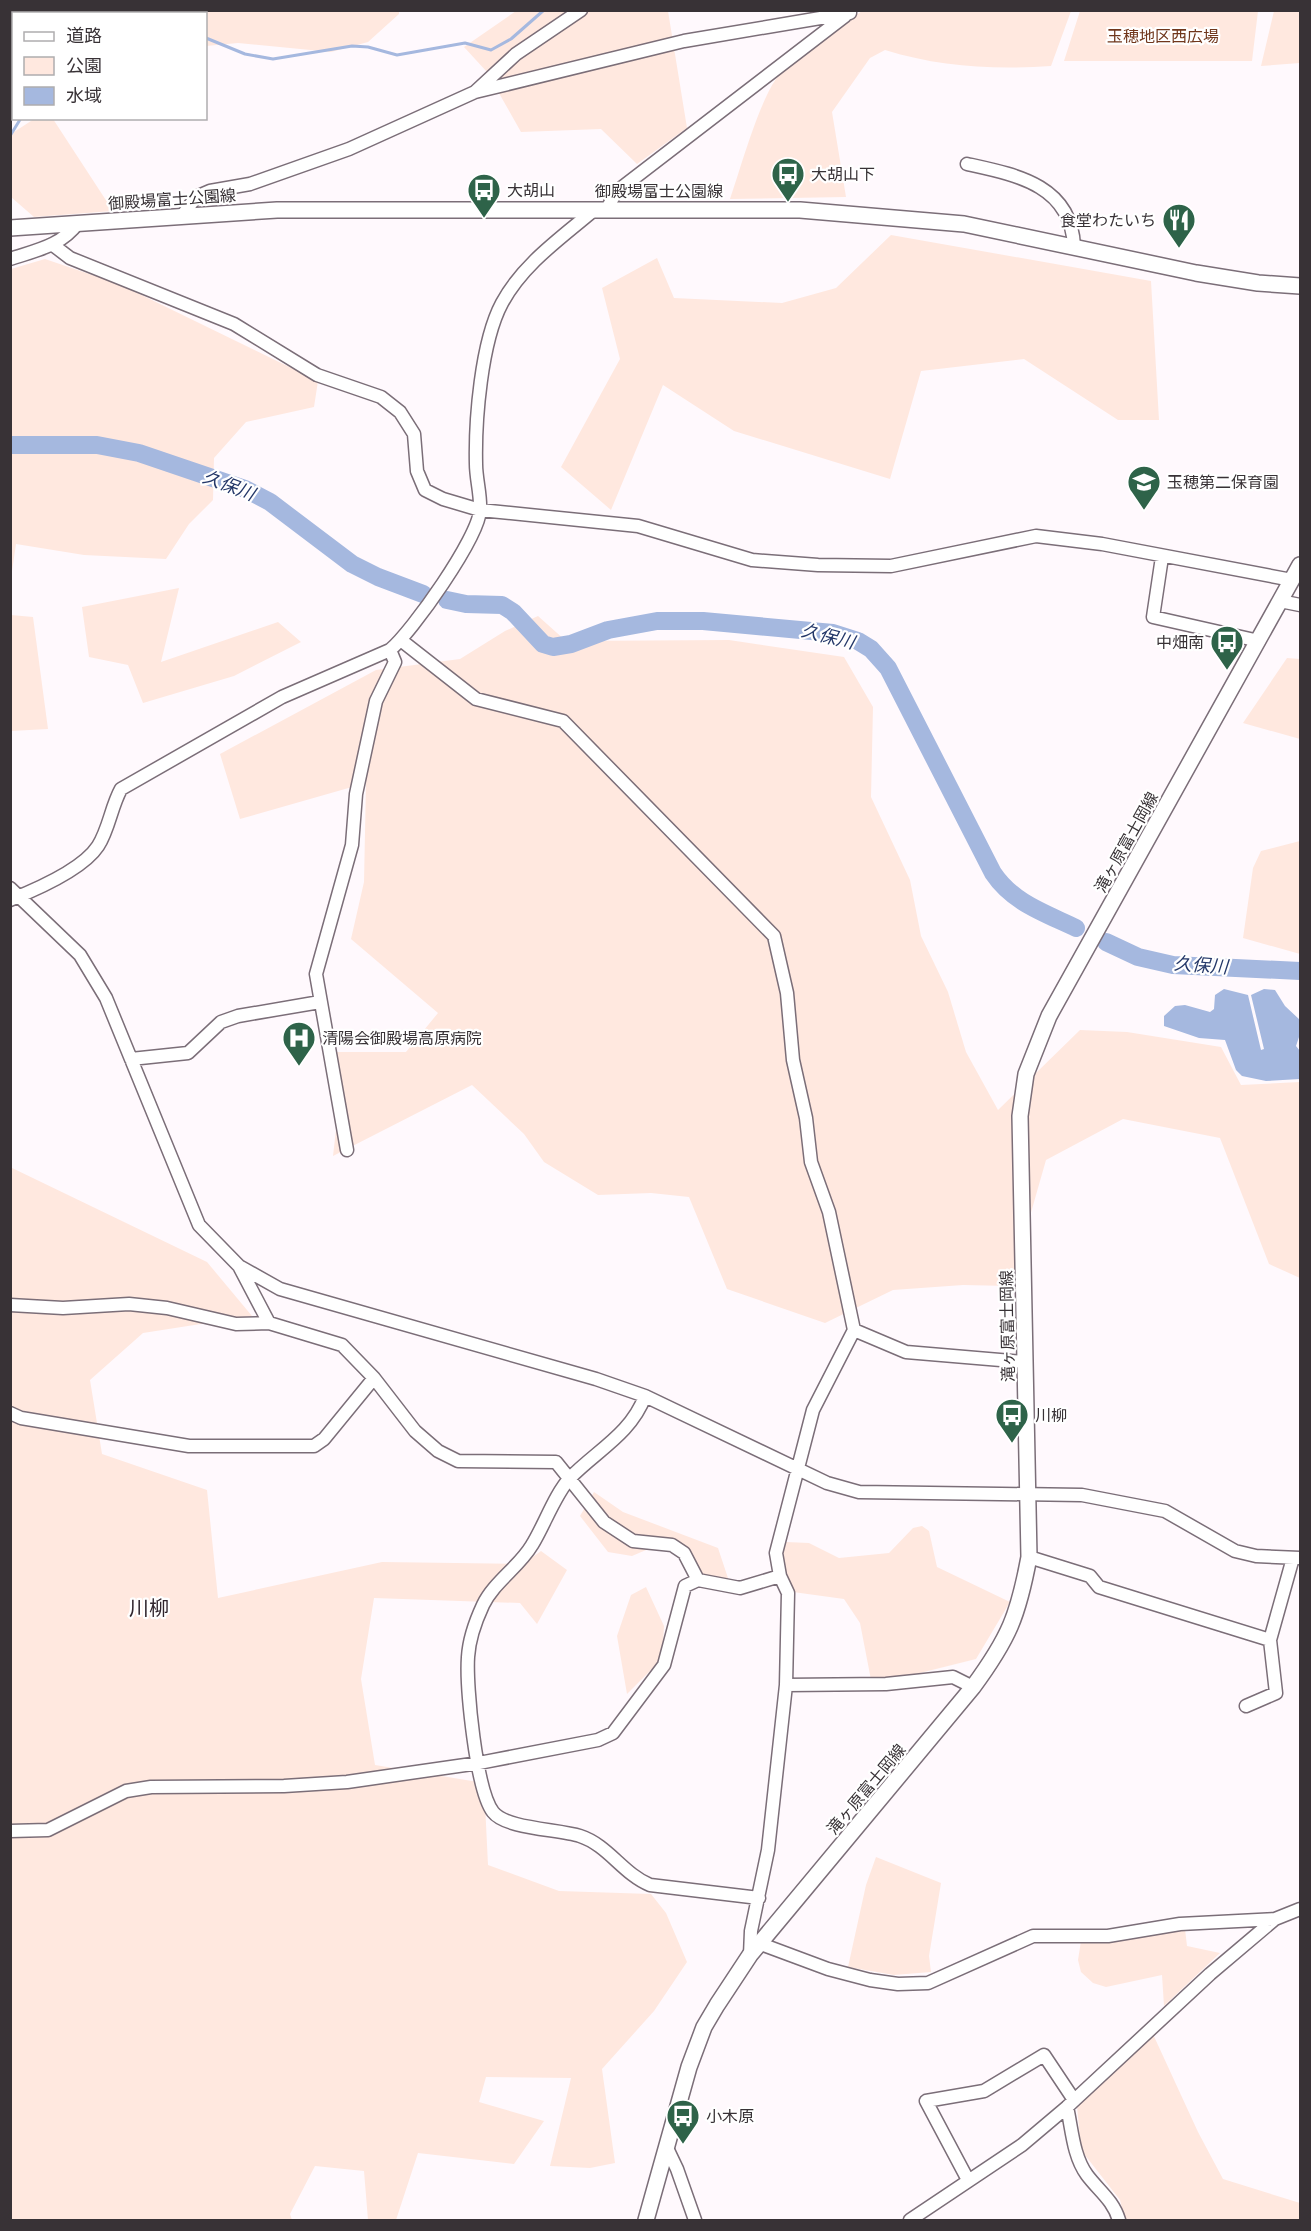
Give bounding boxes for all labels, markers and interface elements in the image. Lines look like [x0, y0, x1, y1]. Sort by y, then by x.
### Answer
legend [12, 12, 207, 120]
text: 道路 [66, 25, 102, 46]
park label: 玉穂地区西広場 [1107, 27, 1219, 45]
text: 公園 [66, 55, 102, 76]
text: 水域 [66, 85, 102, 106]
bus stop icon: 大胡山下 [770, 156, 806, 203]
place label: 大胡山下 [811, 165, 875, 183]
bus stop icon: 大胡山 [466, 172, 502, 219]
place label: 大胡山 [507, 181, 555, 199]
street label: 御殿場富士公園線 [595, 182, 723, 200]
street label: 御殿場富士公園線 [108, 186, 236, 212]
restaurant icon: 食堂わたいち [1161, 202, 1197, 249]
place label: 食堂わたいち [1060, 211, 1156, 229]
school or university icon: 玉穂第二保育園 [1126, 464, 1162, 511]
water label: 久保川 [200, 466, 260, 505]
place label: 玉穂第二保育園 [1167, 473, 1279, 491]
water label: 久保川 [799, 619, 859, 653]
bus stop icon: 中畑南 [1209, 624, 1245, 671]
place label: 中畑南 [1156, 633, 1204, 651]
street label: 滝ヶ原富士岡線 [1091, 789, 1161, 895]
water label: 久保川 [1173, 953, 1231, 977]
hospital icon: 清陽会御殿場高原病院 [281, 1020, 317, 1067]
place label: 清陽会御殿場高原病院 [322, 1029, 482, 1047]
street label: 滝ヶ原富士岡線 [997, 1270, 1017, 1382]
bus stop icon: 川柳 [994, 1397, 1030, 1444]
place label: 川柳 [1035, 1406, 1067, 1424]
district label: 川柳 [129, 1596, 169, 1619]
street label: 滝ヶ原富士岡線 [823, 1740, 909, 1838]
bus stop icon: 小木原 [665, 2098, 701, 2145]
place label: 小木原 [706, 2107, 754, 2125]

